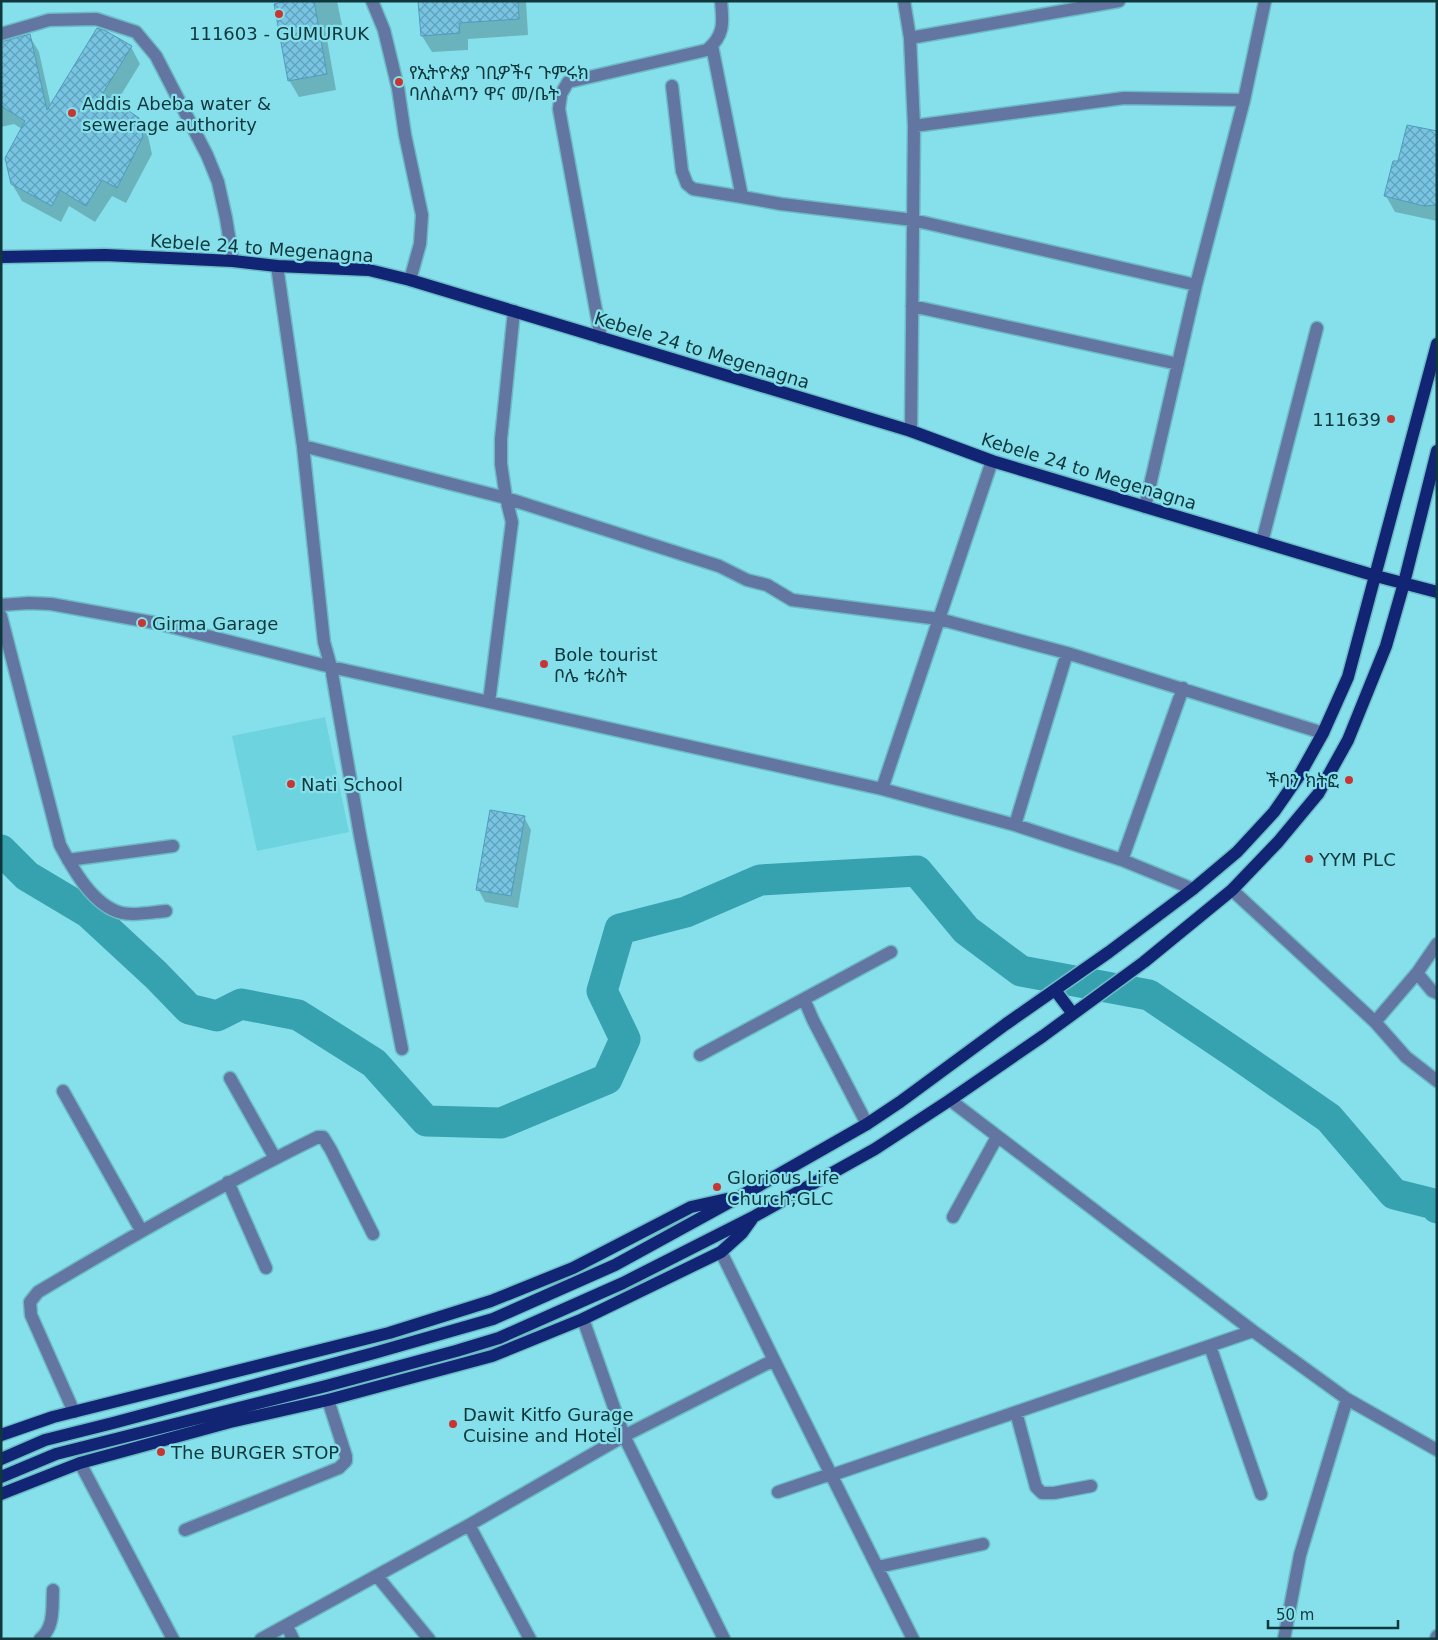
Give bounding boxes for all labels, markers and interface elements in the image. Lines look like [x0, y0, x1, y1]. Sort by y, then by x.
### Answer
marker: 111603 - GUMURUK [273, 8, 285, 20]
place label: 111603 - GUMURUK [189, 23, 370, 44]
place label: የኢትዮጵያ ገቢዎችና ጉምሩክ ባለስልጣን ዋና መ/ቤት [409, 62, 589, 104]
marker: የኢትዮጵያ ገቢዎችና ጉምሩክ ባለስልጣን ዋና መ/ቤት [393, 76, 405, 88]
place label: Addis Abeba water & sewerage authority [82, 93, 271, 135]
marker: Addis Abeba water & sewerage authority [66, 107, 78, 119]
street label: Kebele 24 to Megenagna [149, 230, 375, 266]
street label: Kebele 24 to Megenagna [592, 307, 812, 393]
place label: 111639 [1312, 409, 1381, 430]
marker: 111639 [1385, 413, 1397, 425]
street label: Kebele 24 to Megenagna [979, 428, 1199, 514]
place label: Girma Garage [152, 613, 278, 634]
marker: Girma Garage [136, 617, 148, 629]
place label: Bole tourist ቦሌ ቱሪስት [554, 644, 657, 686]
marker: Bole tourist ቦሌ ቱሪስት [538, 658, 550, 670]
place label: ችባን ክትፎ [1266, 770, 1339, 791]
place label: Nati School [301, 774, 403, 795]
marker: ችባን ክትፎ [1343, 774, 1355, 786]
marker: Nati School [285, 778, 297, 790]
place label: YYM PLC [1318, 849, 1396, 870]
marker: YYM PLC [1303, 853, 1315, 865]
place label: Glorious Life Church;GLC [727, 1167, 839, 1209]
marker: Glorious Life Church;GLC [711, 1181, 723, 1193]
place label: Dawit Kitfo Gurage Cuisine and Hotel [463, 1404, 634, 1446]
marker: Dawit Kitfo Gurage Cuisine and Hotel [447, 1418, 459, 1430]
place label: The BURGER STOP [170, 1442, 339, 1463]
marker: The BURGER STOP [155, 1446, 167, 1458]
scale bar [1268, 1598, 1398, 1630]
text: 50 m [1276, 1606, 1314, 1624]

